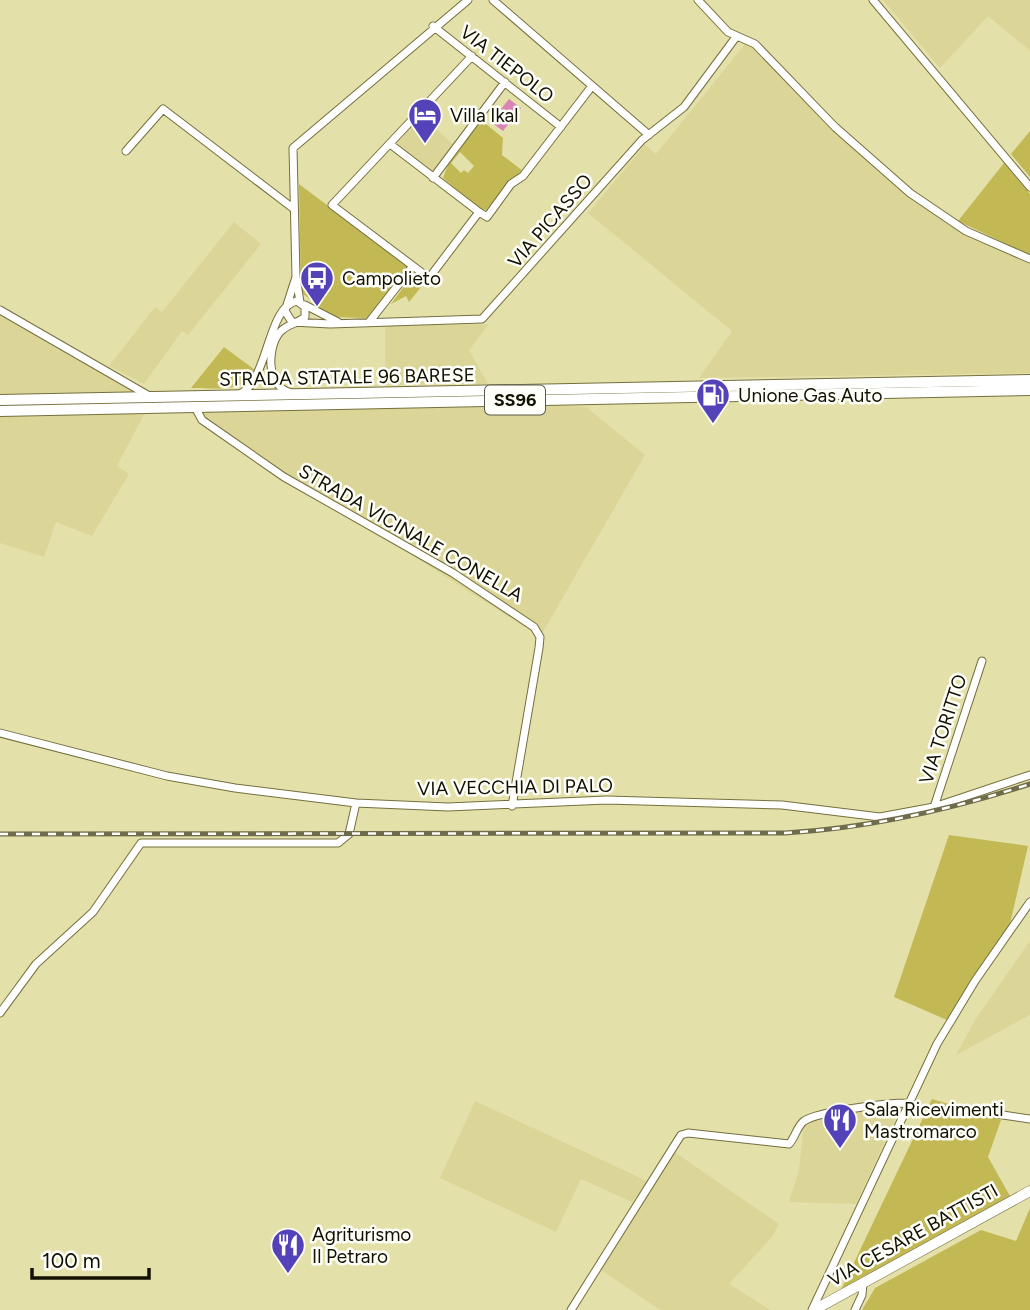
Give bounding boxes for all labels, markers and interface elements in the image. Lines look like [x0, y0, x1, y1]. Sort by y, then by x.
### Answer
street label: VIA TIEPOLO [455, 20, 559, 108]
hotel icon: Villa Ikal [406, 96, 444, 145]
place label: Villa Ikal [450, 104, 518, 127]
street label: VIA PICASSO [503, 169, 597, 273]
bus stop icon: Campolieto [298, 259, 336, 308]
place label: Campolieto [342, 267, 441, 290]
street label: STRADA STATALE 96 BARESE [219, 363, 475, 391]
fuel station icon: Unione Gas Auto [694, 376, 732, 425]
place label: Unione Gas Auto [738, 384, 882, 407]
road number: SS96 [485, 386, 545, 414]
street label: STRADA VICINALE CONELLA [295, 459, 527, 607]
street label: VIA TORITTO [914, 671, 972, 787]
street label: VIA VECCHIA DI PALO [417, 774, 613, 800]
place label: Sala Ricevimenti Mastromarco [864, 1098, 1004, 1143]
restaurant icon: Sala Ricevimenti Mastromarco [821, 1101, 859, 1150]
street label: VIA CESARE BATTISTI [824, 1179, 1002, 1291]
place label: Agriturismo Il Petraro [312, 1223, 411, 1268]
restaurant icon: Agriturismo Il Petraro [269, 1226, 307, 1275]
scale bar [32, 1236, 149, 1280]
text: 100 m [42, 1248, 101, 1273]

